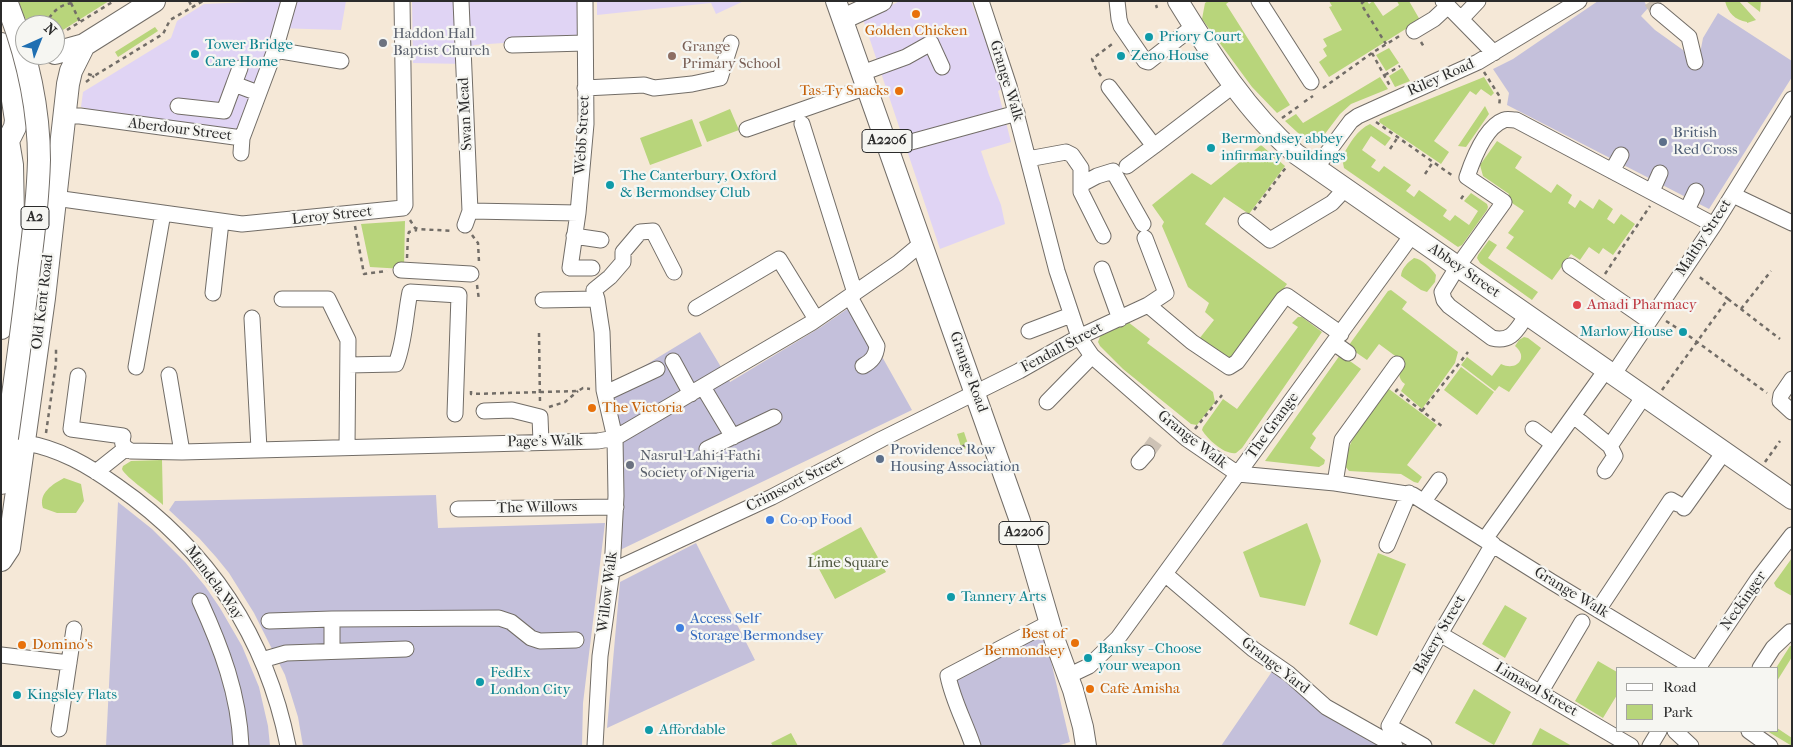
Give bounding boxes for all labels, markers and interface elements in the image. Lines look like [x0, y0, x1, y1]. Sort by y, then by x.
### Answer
marker: Golden Chicken [910, 8, 922, 20]
north arrow [15, 15, 65, 65]
text: N [40, 20, 60, 39]
place label: Golden Chicken [865, 22, 967, 40]
place label: Haddon Hall Baptist Church [393, 25, 490, 60]
place label: Priory Court [1159, 28, 1242, 46]
marker: Priory Court [1143, 31, 1155, 43]
place label: Tower Bridge Care Home [205, 36, 293, 71]
marker: Haddon Hall Baptist Church [377, 37, 389, 49]
place label: Grange Primary School [682, 38, 781, 73]
street label: Grange Walk [985, 38, 1027, 124]
place label: Zeno House [1131, 47, 1209, 65]
marker: Tower Bridge Care Home [189, 48, 201, 60]
marker: Grange Primary School [666, 50, 678, 62]
marker: Zeno House [1115, 50, 1127, 62]
street label: Riley Road [1405, 55, 1477, 101]
street label: Swan Mead [455, 77, 477, 151]
place label: Tas-Ty Snacks [800, 82, 889, 100]
marker: Tas-Ty Snacks [893, 85, 905, 97]
street label: Webb Street [572, 95, 594, 175]
street label: Aberdour Street [127, 115, 233, 145]
place label: British Red Cross [1673, 124, 1737, 159]
road number: A2206 [862, 130, 912, 152]
place label: Bermondsey abbey infirmary buildings [1221, 130, 1345, 165]
marker: British Red Cross [1657, 136, 1669, 148]
marker: Bermondsey abbey infirmary buildings [1205, 142, 1217, 154]
place label: The Canterbury, Oxford & Bermondsey Club [620, 167, 777, 202]
marker: The Canterbury, Oxford & Bermondsey Club [604, 179, 616, 191]
street label: Maltby Street [1672, 196, 1736, 280]
street label: Leroy Street [291, 203, 373, 229]
road number: A2 [21, 207, 49, 230]
street label: Abbey Street [1425, 240, 1503, 302]
street label: Old Kent Road [28, 253, 58, 351]
place label: Amadi Pharmacy [1587, 296, 1697, 314]
marker: Amadi Pharmacy [1571, 299, 1583, 311]
street label: Fendall Street [1018, 319, 1106, 377]
place label: Marlow House [1580, 323, 1673, 341]
marker: Marlow House [1677, 326, 1689, 338]
street label: Grange Road [945, 329, 991, 415]
street label: The Grange [1243, 389, 1303, 463]
place label: The Victoria [602, 399, 683, 417]
marker: The Victoria [586, 402, 598, 414]
street label: Grange Walk [1153, 407, 1231, 473]
street label: Page's Walk [507, 432, 583, 452]
place label: Providence Row Housing Association [890, 441, 1020, 476]
place label: Nasrul-Lahi-i-Fathi Society of Nigeria [640, 447, 761, 482]
street label: Crimscott Street [743, 452, 847, 516]
marker: Providence Row Housing Association [874, 453, 886, 465]
marker: Nasrul-Lahi-i-Fathi Society of Nigeria [624, 459, 636, 471]
street label: The Willows [497, 498, 577, 518]
place label: Co-op Food [780, 511, 852, 529]
marker: Co-op Food [764, 514, 776, 526]
road number: A2206 [999, 522, 1049, 544]
street label: Mandela Way [181, 542, 247, 624]
street label: Willow Walk [594, 550, 622, 634]
park label: Lime Square [807, 554, 889, 572]
street label: Grange Walk [1530, 564, 1612, 622]
street label: Neckinger [1717, 568, 1771, 634]
place label: Tannery Arts [961, 588, 1046, 606]
marker: Tannery Arts [945, 591, 957, 603]
street label: Bakery Street [1410, 592, 1470, 678]
place label: Access Self Storage Bermondsey [690, 610, 824, 645]
marker: Access Self Storage Bermondsey [674, 622, 686, 634]
place label: Best of Bermondsey [984, 625, 1065, 660]
street label: Grange Yard [1237, 634, 1313, 698]
place label: Domino's [32, 636, 93, 654]
marker: Best of Bermondsey [1069, 637, 1081, 649]
marker: Domino's [16, 639, 28, 651]
place label: Banksy - Choose your weapon [1098, 640, 1201, 675]
marker: Banksy - Choose your weapon [1082, 652, 1094, 664]
street label: Limasol Street [1491, 659, 1581, 721]
place label: FedEx London City [490, 664, 571, 699]
legend [1616, 667, 1778, 732]
marker: FedEx London City [474, 676, 486, 688]
text: Road [1663, 678, 1696, 696]
place label: Cafe Amisha [1100, 680, 1180, 698]
marker: Cafe Amisha [1084, 683, 1096, 695]
place label: Kingsley Flats [27, 686, 117, 704]
marker: Kingsley Flats [11, 689, 23, 701]
text: Park [1663, 703, 1693, 721]
place label: Affordable [659, 721, 726, 739]
marker: Affordable [643, 724, 655, 736]

